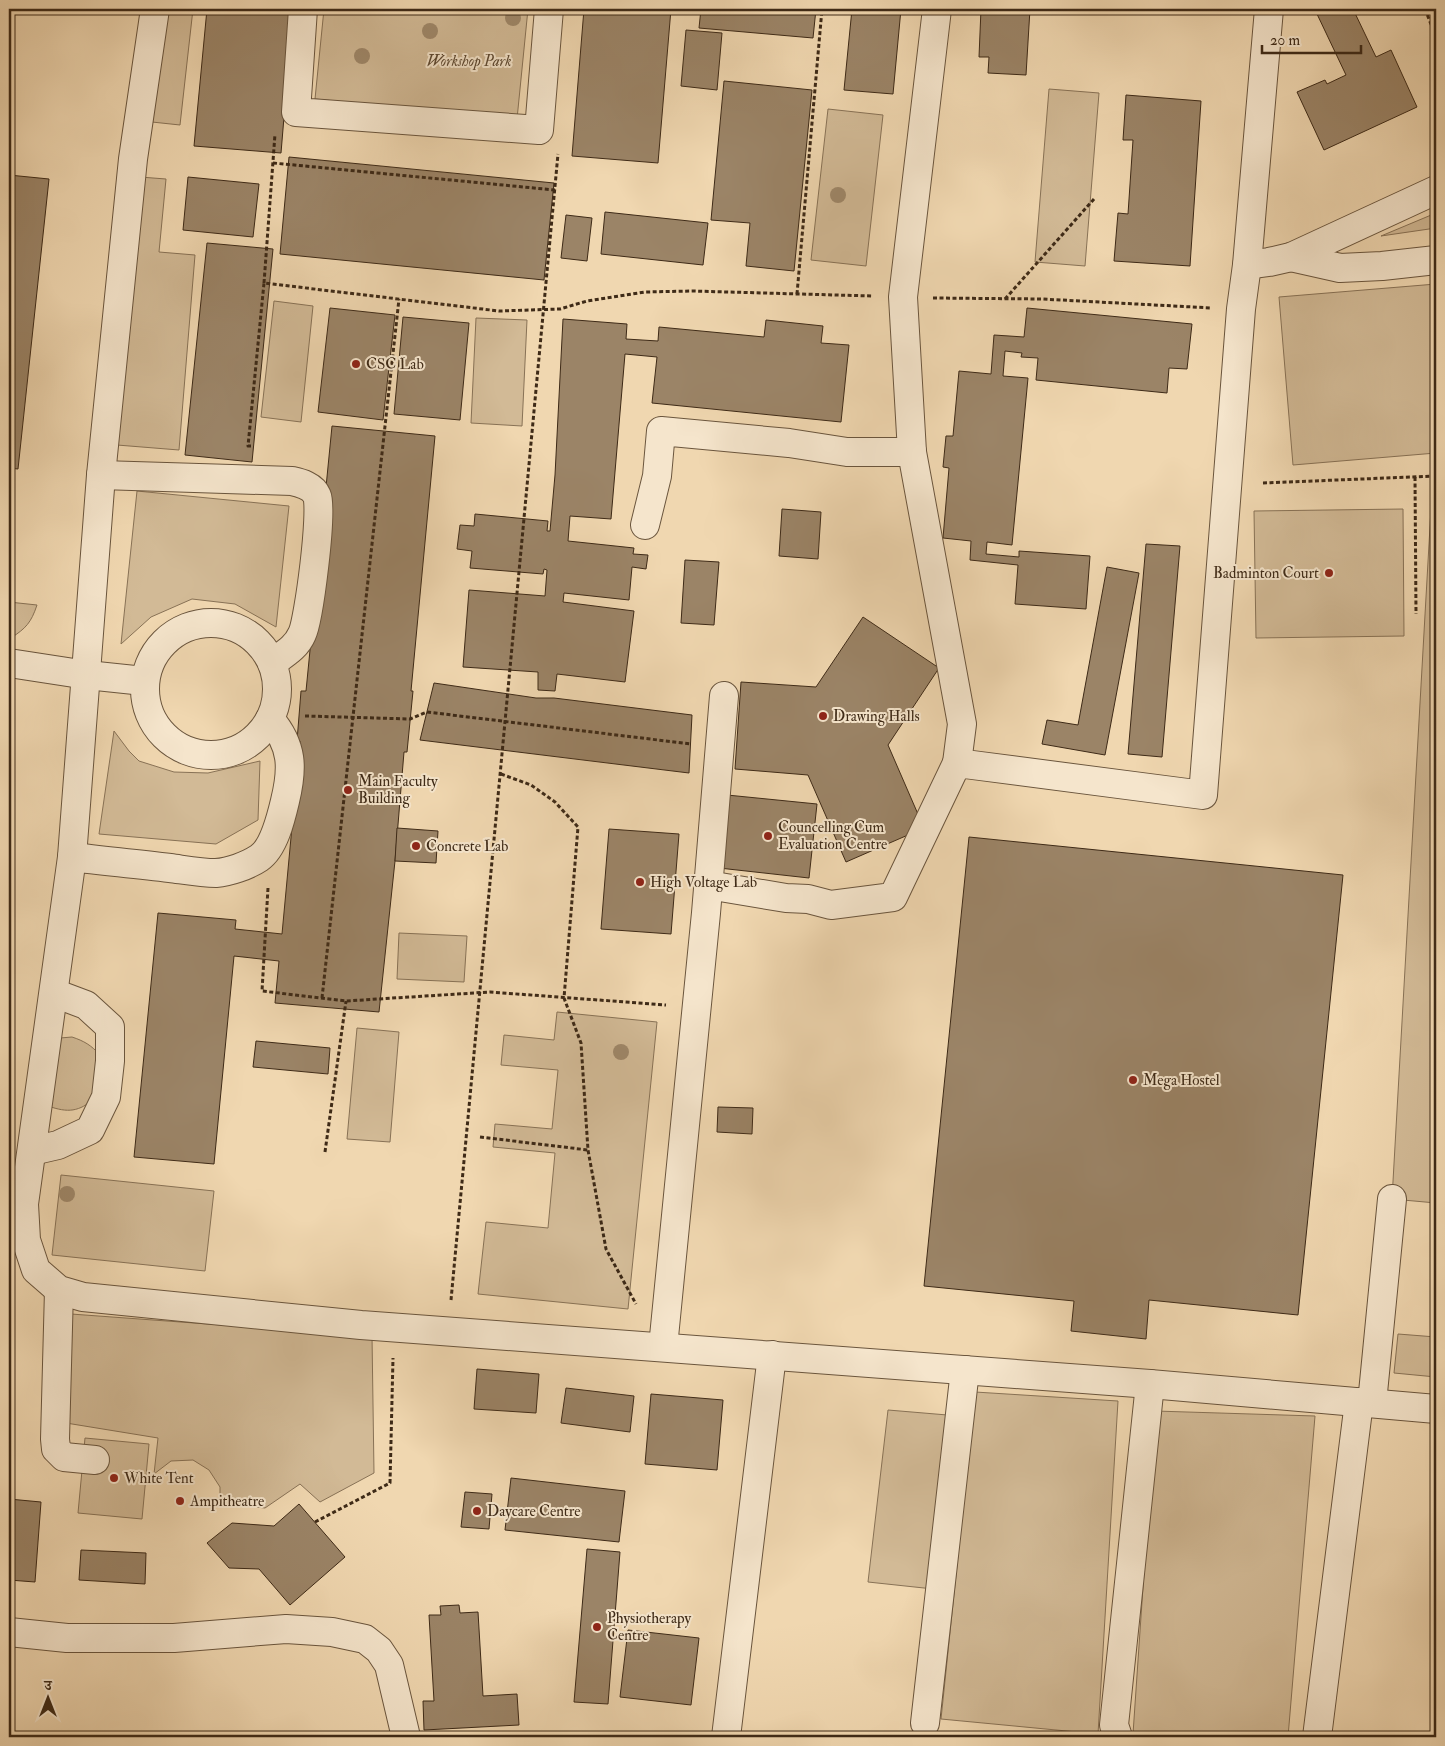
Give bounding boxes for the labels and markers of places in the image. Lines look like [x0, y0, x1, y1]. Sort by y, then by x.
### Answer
place label: CSC Lab [366, 355, 424, 374]
marker: CSC Lab [350, 358, 362, 370]
place label: Badminton Court [1213, 564, 1319, 583]
marker: Badminton Court [1323, 567, 1335, 579]
place label: Drawing Halls [833, 707, 920, 726]
marker: Drawing Halls [817, 710, 829, 722]
place label: Main Faculty Building [358, 772, 438, 808]
marker: Main Faculty Building [342, 784, 354, 796]
place label: Councelling Cum Evaluation Centre [778, 818, 887, 854]
marker: Councelling Cum Evaluation Centre [762, 830, 774, 842]
place label: Concrete Lab [426, 837, 508, 856]
marker: Concrete Lab [410, 840, 422, 852]
place label: High Voltage Lab [650, 873, 757, 892]
marker: High Voltage Lab [634, 876, 646, 888]
place label: Mega Hostel [1143, 1071, 1220, 1090]
marker: Mega Hostel [1127, 1074, 1139, 1086]
place label: White Tent [123, 1469, 194, 1488]
marker: White Tent [108, 1472, 120, 1484]
place label: Ampitheatre [189, 1492, 264, 1512]
marker: Ampitheatre [174, 1495, 186, 1507]
place label: Daycare Centre [487, 1502, 581, 1521]
marker: Daycare Centre [471, 1505, 483, 1517]
place label: Physiotherapy Centre [607, 1609, 692, 1645]
marker: Physiotherapy Centre [591, 1621, 603, 1633]

